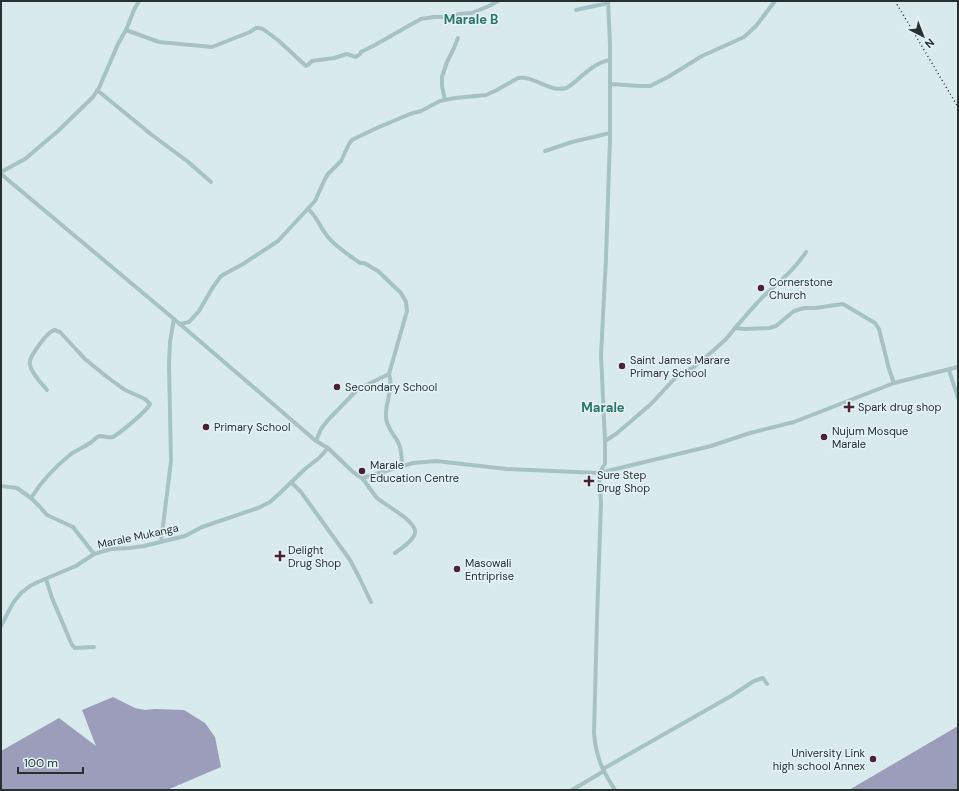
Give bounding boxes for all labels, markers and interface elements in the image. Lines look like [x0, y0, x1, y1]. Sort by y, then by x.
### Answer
district label: Marale B [444, 11, 498, 28]
north arrow [903, 16, 943, 56]
text: N [922, 36, 937, 51]
place label: Cornerstone Church [769, 275, 833, 302]
marker: Cornerstone Church [756, 283, 766, 293]
place label: Saint James Marare Primary School [630, 353, 730, 380]
marker: Saint James Marare Primary School [617, 361, 627, 371]
place label: Secondary School [345, 380, 437, 394]
marker: Secondary School [332, 382, 342, 392]
district label: Marale [581, 399, 625, 416]
place label: Spark drug shop [858, 400, 941, 414]
marker: Spark drug shop [843, 401, 855, 413]
place label: Primary School [214, 420, 290, 434]
marker: Primary School [201, 422, 211, 432]
place label: Nujum Mosque Marale [832, 424, 908, 451]
marker: Nujum Mosque Marale [819, 432, 829, 442]
place label: Marale Education Centre [370, 458, 459, 485]
marker: Marale Education Centre [357, 466, 367, 476]
place label: Sure Step Drug Shop [597, 468, 650, 495]
marker: Sure Step Drug Shop [584, 476, 594, 486]
street label: Marale Mukanga [96, 521, 180, 551]
place label: Delight Drug Shop [288, 543, 341, 570]
marker: Delight Drug Shop [275, 551, 285, 561]
place label: Masowali Entriprise [465, 556, 514, 583]
marker: Masowali Entriprise [452, 564, 462, 574]
place label: University Link high school Annex [773, 746, 866, 773]
scale bar [18, 749, 83, 775]
marker: University Link high school Annex [868, 754, 878, 764]
text: 100 m [24, 755, 58, 771]

